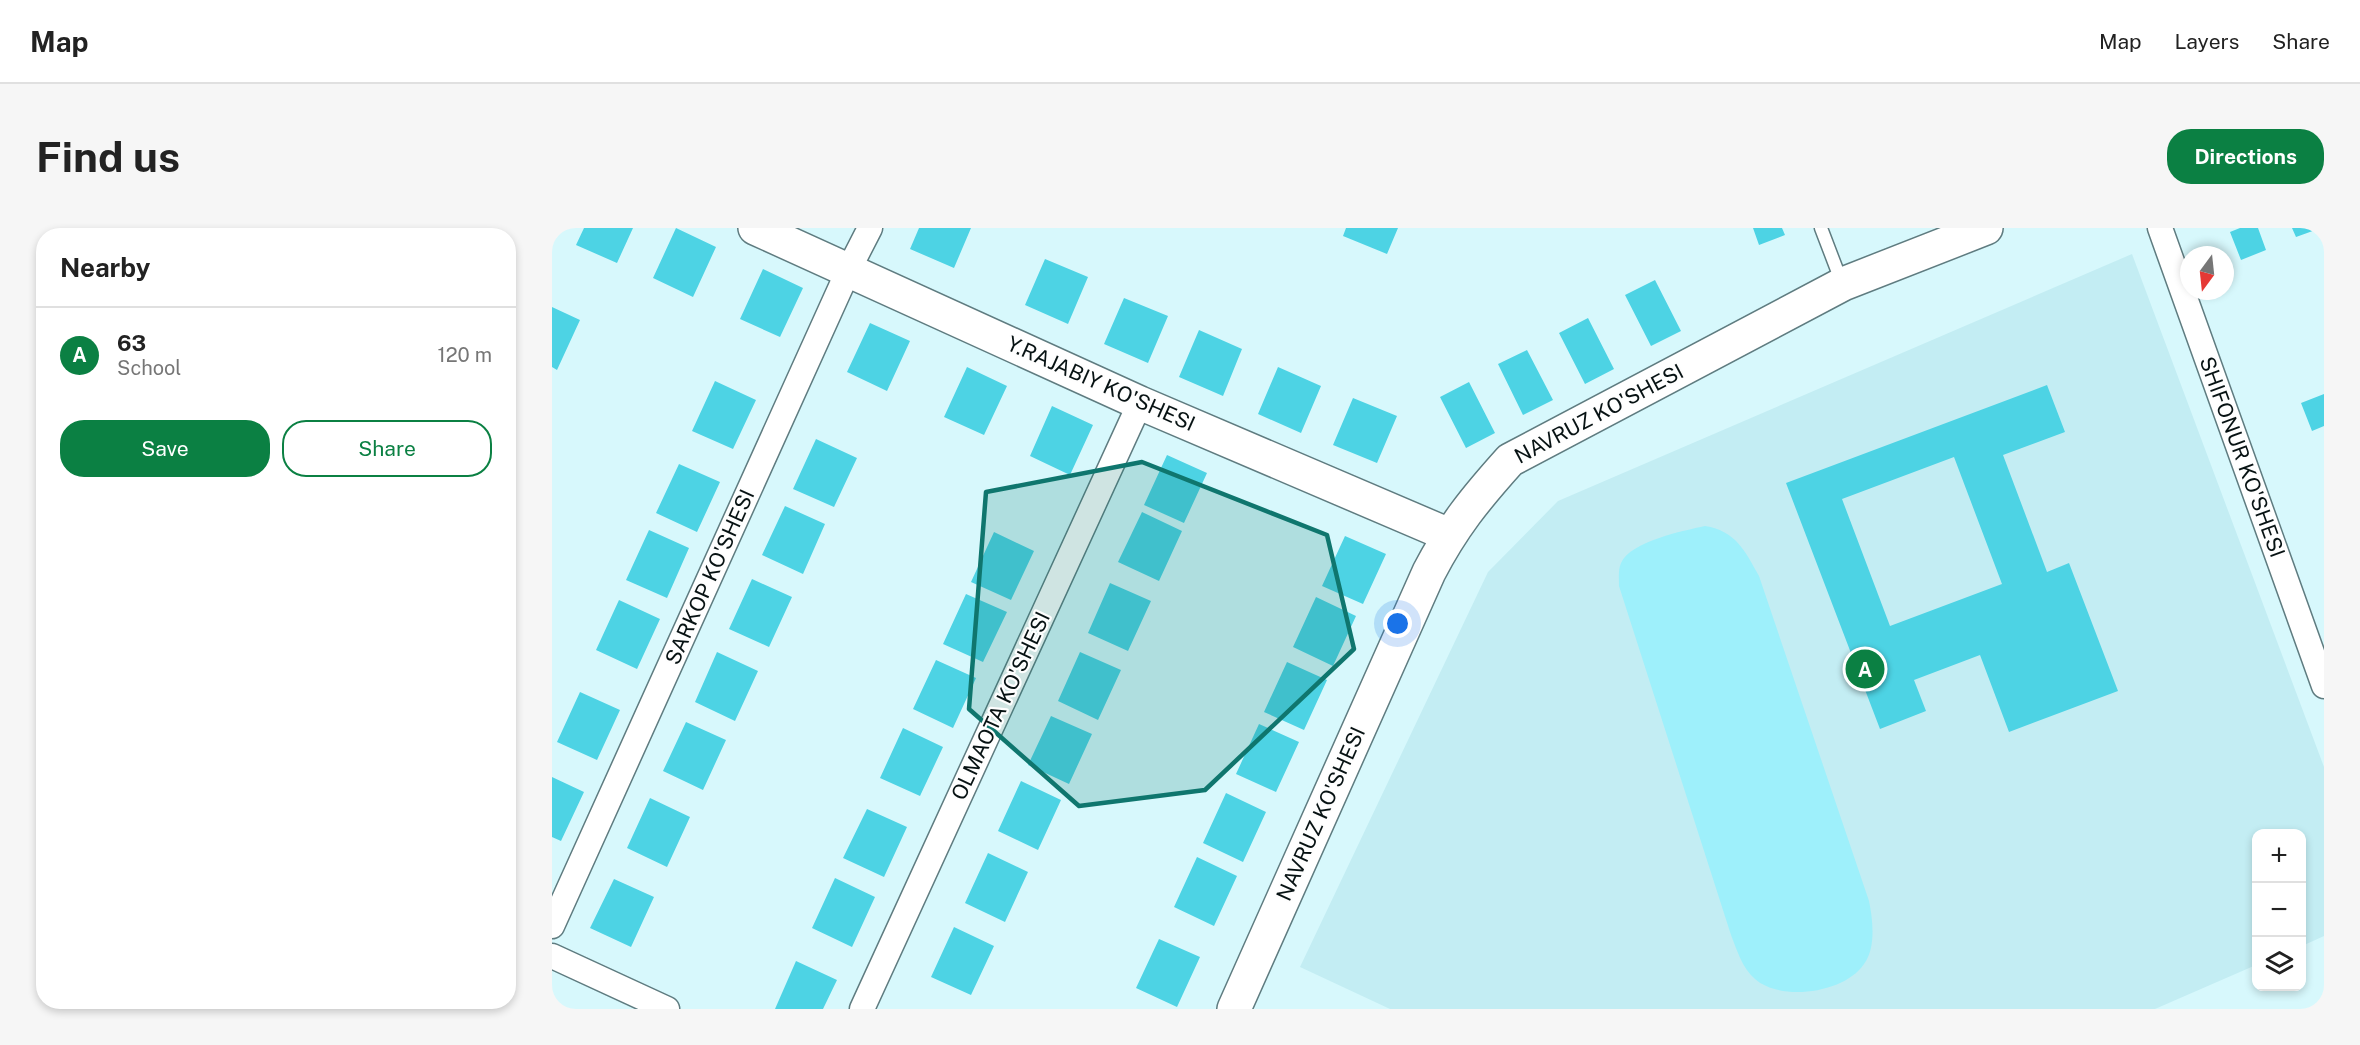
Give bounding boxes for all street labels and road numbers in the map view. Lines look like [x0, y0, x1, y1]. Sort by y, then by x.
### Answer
street label: Y.RAJABIY KO'SHESI [1003, 331, 1199, 436]
street label: SHIFONUR KO'SHESI [2195, 353, 2290, 561]
street label: NAVRUZ KO'SHESI [1510, 358, 1687, 469]
street label: SARKOP KO'SHESI [660, 485, 759, 668]
street label: OLMAOTA KO'SHESI [946, 608, 1055, 804]
street label: NAVRUZ KO'SHESI [1271, 723, 1370, 905]

